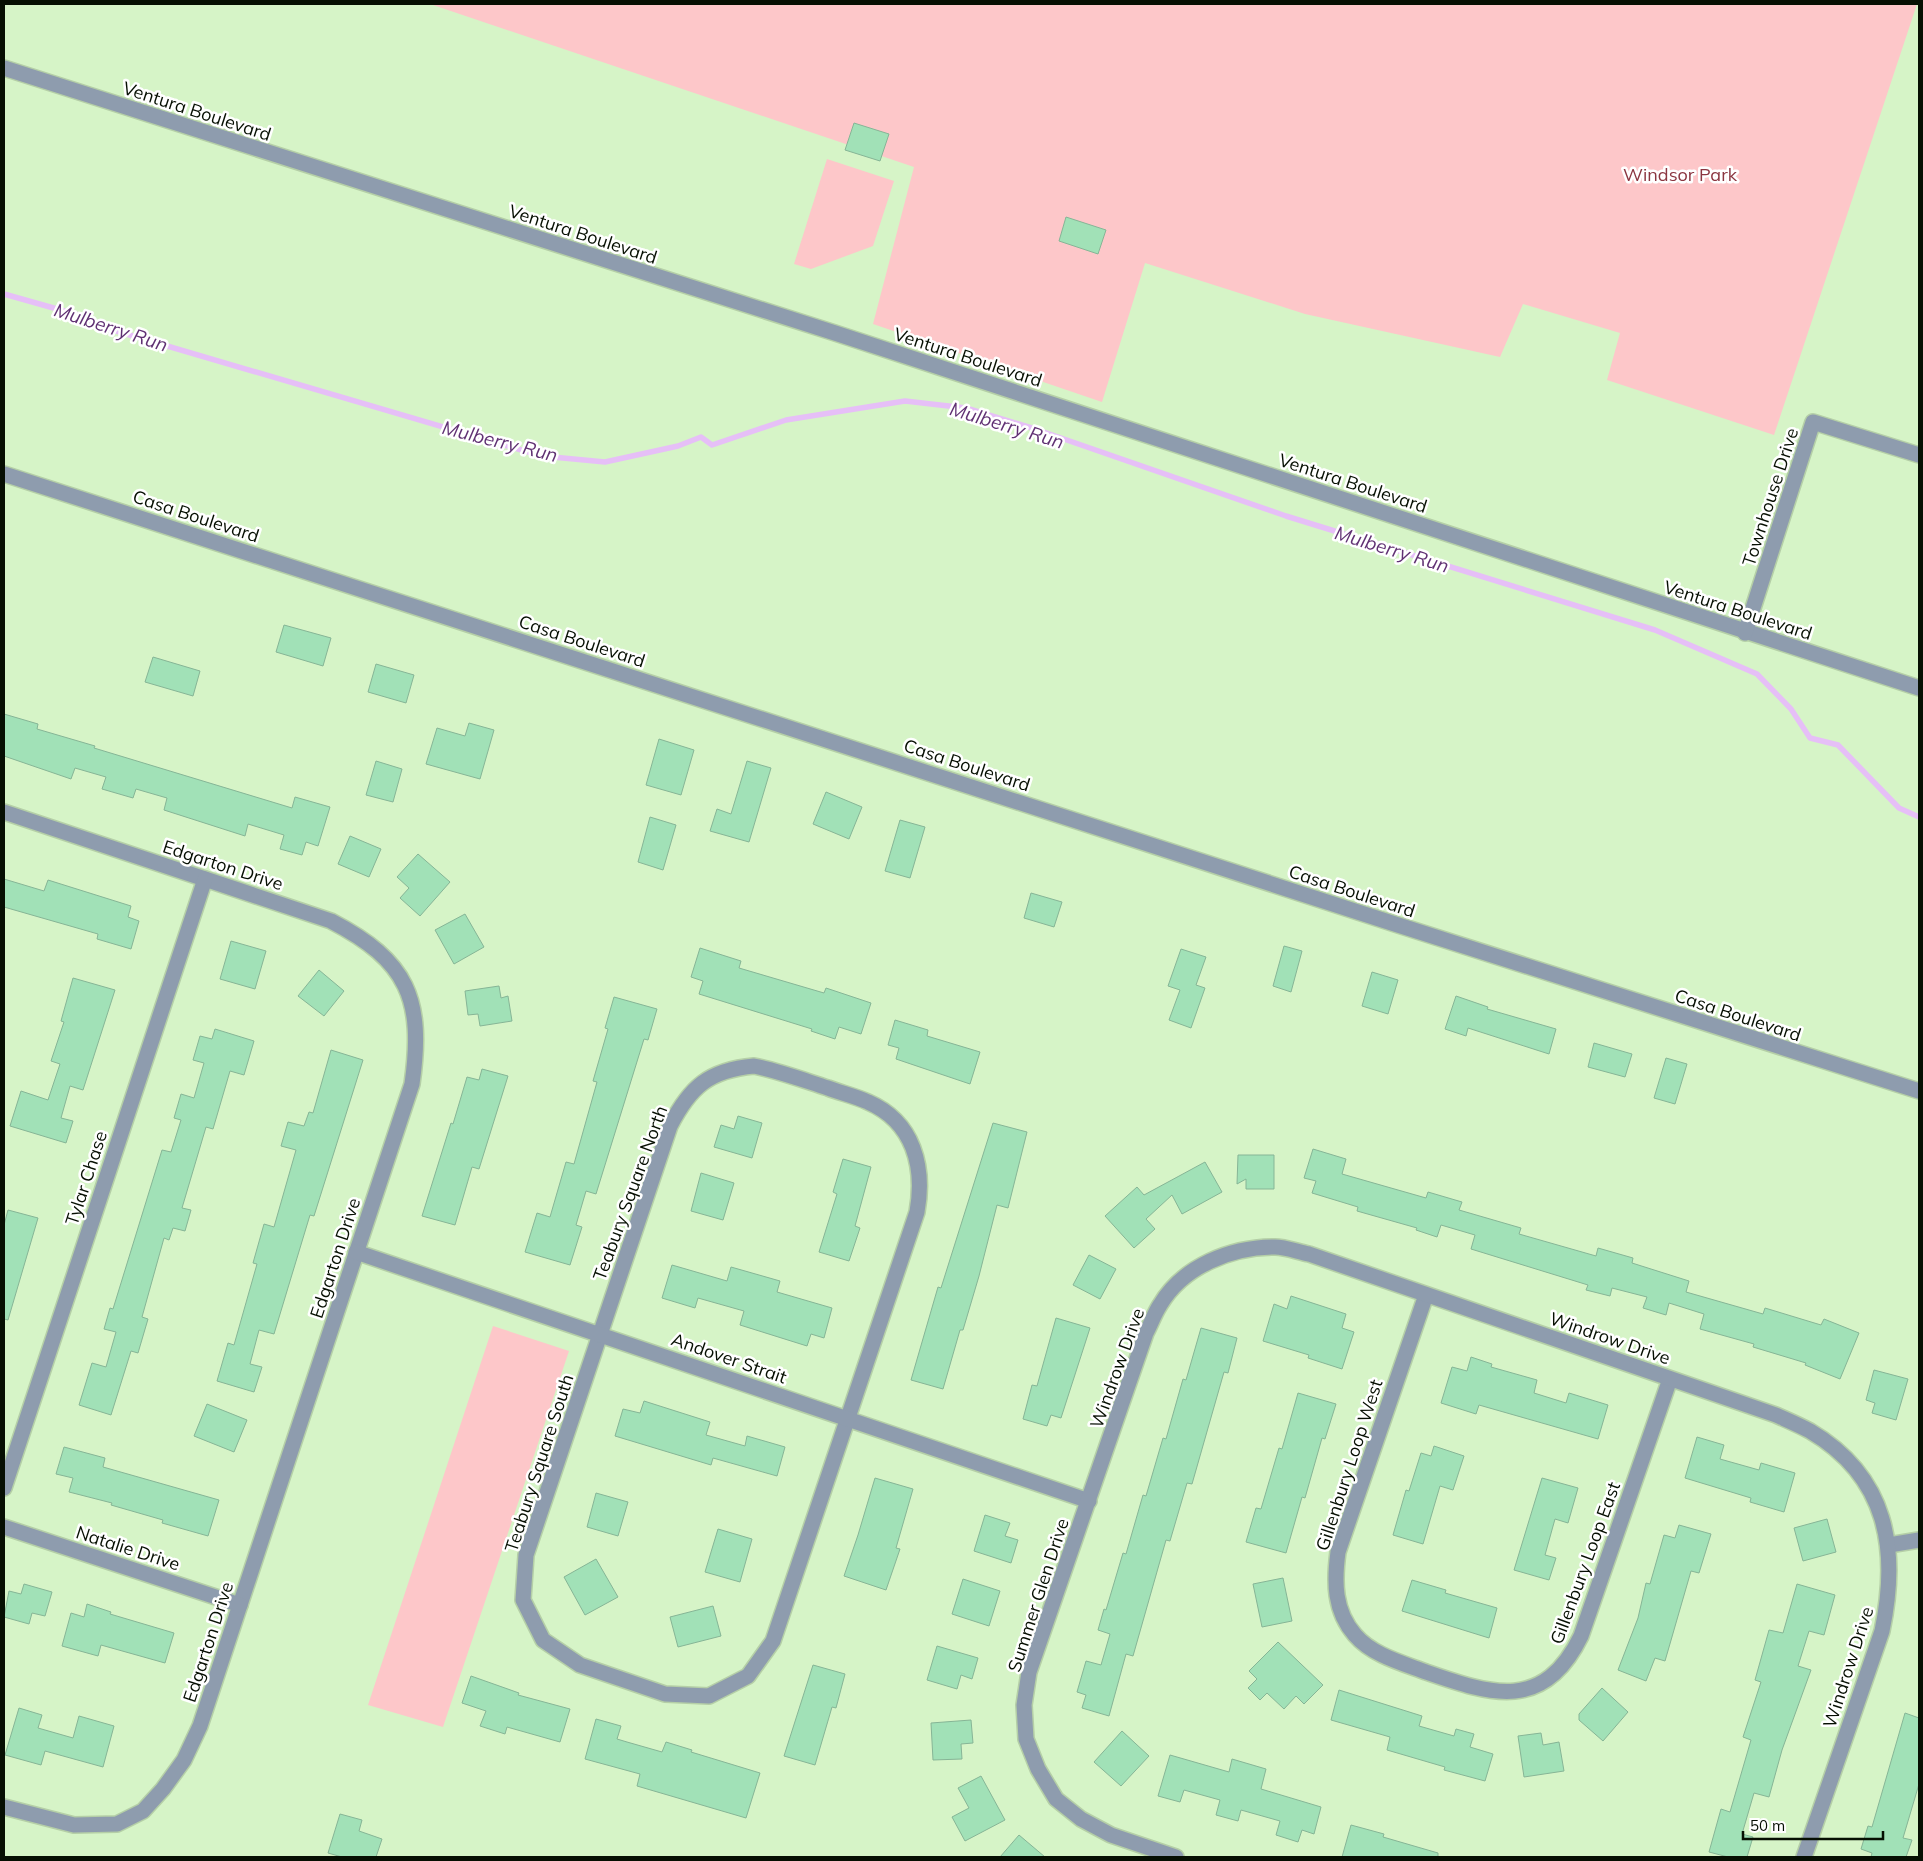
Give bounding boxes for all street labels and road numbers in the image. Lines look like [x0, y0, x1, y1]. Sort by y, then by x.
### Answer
street label: Ventura Boulevard [120, 76, 274, 146]
street label: Ventura Boulevard [506, 199, 660, 269]
street label: Ventura Boulevard [891, 322, 1045, 392]
street label: Townhouse Drive [1737, 425, 1803, 569]
street label: Ventura Boulevard [1276, 448, 1430, 518]
street label: Casa Boulevard [130, 485, 262, 547]
street label: Ventura Boulevard [1661, 575, 1815, 645]
street label: Casa Boulevard [516, 610, 648, 672]
street label: Casa Boulevard [901, 734, 1033, 796]
street label: Edgarton Drive [160, 835, 286, 895]
street label: Casa Boulevard [1286, 860, 1418, 922]
street label: Casa Boulevard [1672, 984, 1804, 1046]
street label: Teabury Square North [588, 1102, 672, 1284]
street label: Tylar Chase [60, 1128, 112, 1228]
street label: Edgarton Drive [305, 1195, 365, 1321]
street label: Windrow Drive [1085, 1305, 1149, 1431]
street label: Windrow Drive [1547, 1307, 1673, 1369]
street label: Andover Strait [668, 1328, 790, 1388]
street label: Teabury Square South [499, 1371, 579, 1555]
street label: Gillenbury Loop West [1310, 1377, 1388, 1553]
street label: Gillenbury Loop East [1545, 1479, 1625, 1647]
street label: Summer Glen Drive [1002, 1515, 1074, 1675]
street label: Natalie Drive [73, 1520, 183, 1576]
street label: Edgarton Drive [178, 1579, 238, 1705]
street label: Windrow Drive [1818, 1604, 1878, 1730]

